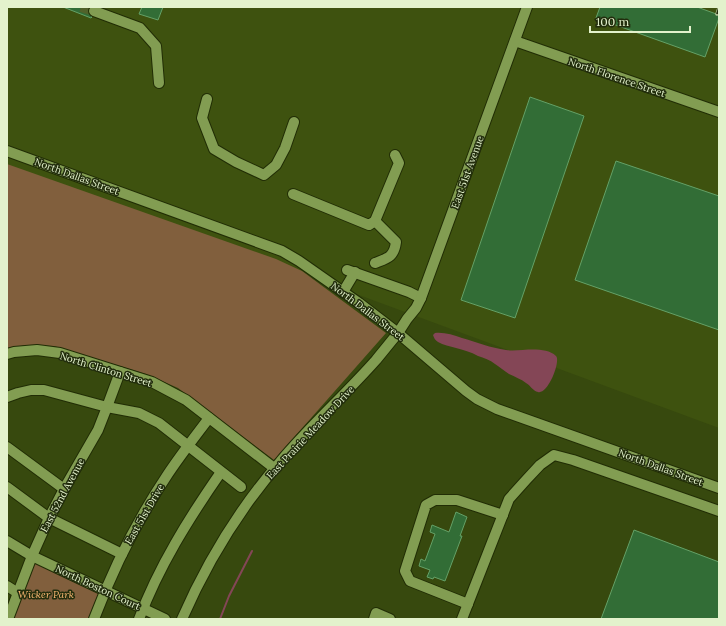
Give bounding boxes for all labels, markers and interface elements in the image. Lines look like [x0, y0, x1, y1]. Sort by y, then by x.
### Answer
scale bar [590, 8, 690, 34]
text: 100 m [596, 14, 629, 29]
street label: North Florence Street [567, 55, 667, 100]
street label: East 51st Avenue [448, 133, 487, 210]
street label: North Dallas Street [33, 155, 121, 198]
street label: North Dallas Street [328, 279, 407, 343]
street label: North Clinton Street [58, 349, 154, 390]
street label: East Prairie Meadow Drive [264, 382, 357, 482]
street label: North Dallas Street [617, 446, 705, 489]
street label: East 52nd Avenue [37, 455, 88, 534]
street label: East 51st Drive [122, 481, 167, 547]
street label: North Boston Court [53, 562, 143, 613]
park label: Wicker Park [18, 588, 74, 601]

